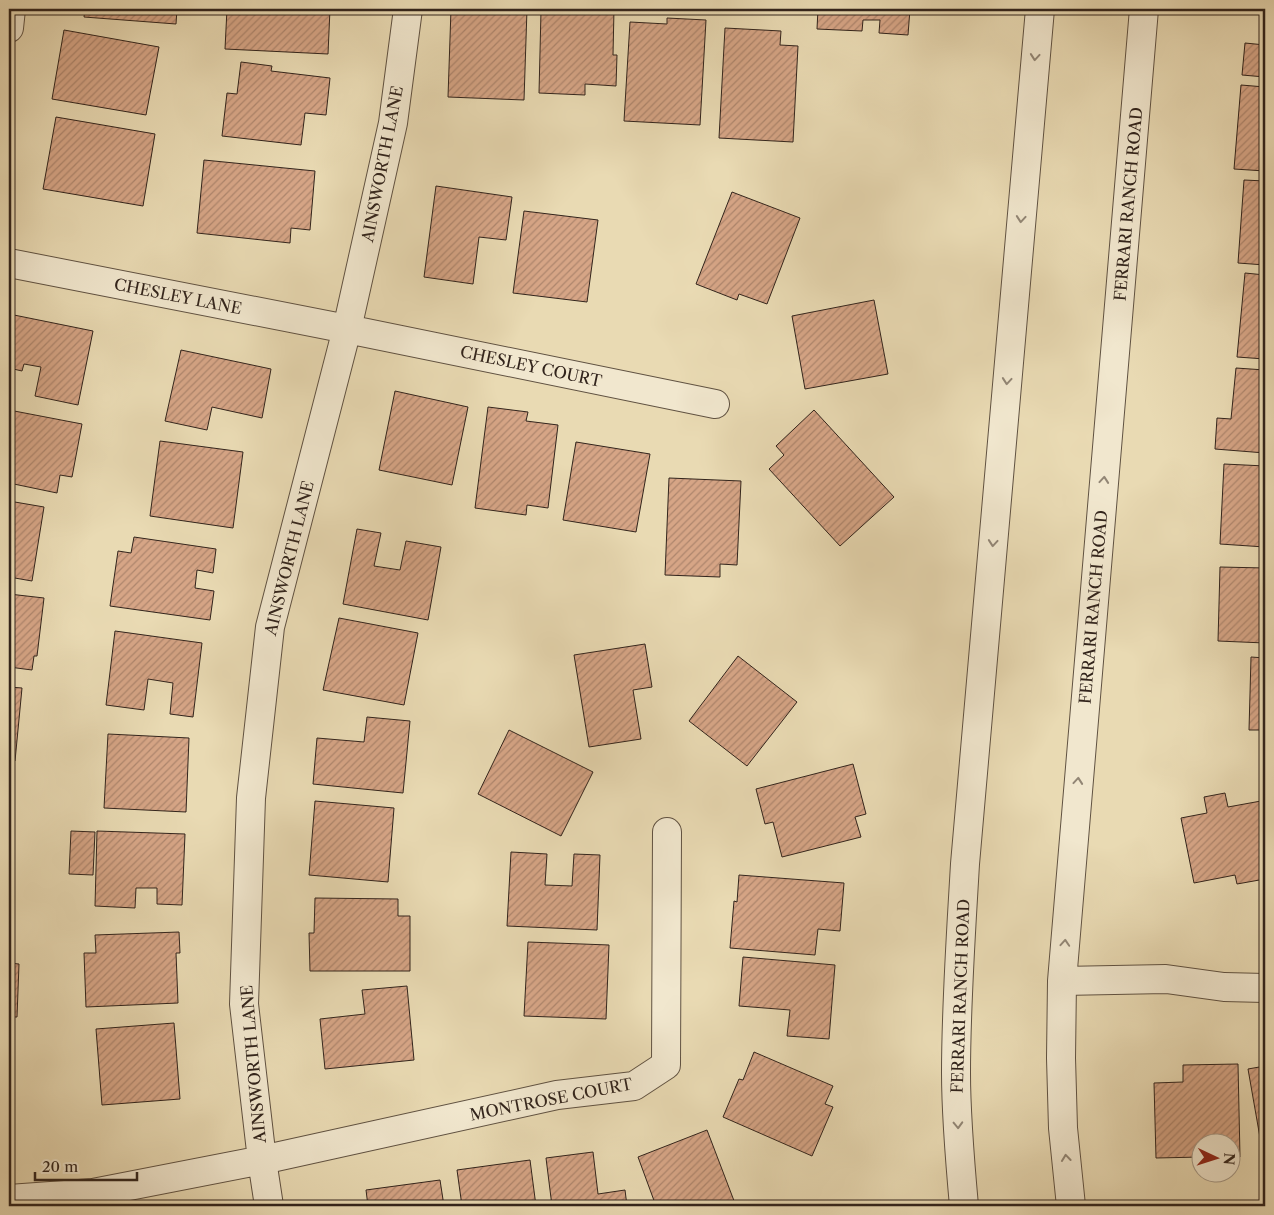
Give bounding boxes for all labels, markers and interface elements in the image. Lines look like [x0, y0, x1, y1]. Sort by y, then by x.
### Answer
one-way arrow [1030, 54, 1041, 62]
street label: AINSWORTH LANE [357, 84, 407, 245]
street label: FERRARI RANCH ROAD [1110, 106, 1146, 302]
one-way arrow [1016, 215, 1027, 223]
street label: CHESLEY LANE [112, 274, 244, 318]
street label: CHESLEY COURT [458, 341, 604, 391]
one-way arrow [1002, 377, 1013, 385]
one-way arrow [1098, 475, 1109, 483]
street label: AINSWORTH LANE [260, 479, 318, 638]
street label: FERRARI RANCH ROAD [1075, 509, 1111, 705]
one-way arrow [988, 539, 999, 547]
one-way arrow [1072, 777, 1083, 785]
street label: FERRARI RANCH ROAD [947, 898, 973, 1094]
one-way arrow [1059, 939, 1070, 947]
street label: AINSWORTH LANE [236, 984, 270, 1145]
street label: MONTROSE COURT [468, 1073, 634, 1125]
one-way arrow [953, 1121, 963, 1129]
north arrow [1192, 1132, 1242, 1182]
scale bar [35, 1150, 138, 1182]
text: N [1220, 1152, 1238, 1166]
one-way arrow [1061, 1153, 1072, 1161]
text: 20 m [42, 1157, 78, 1176]

